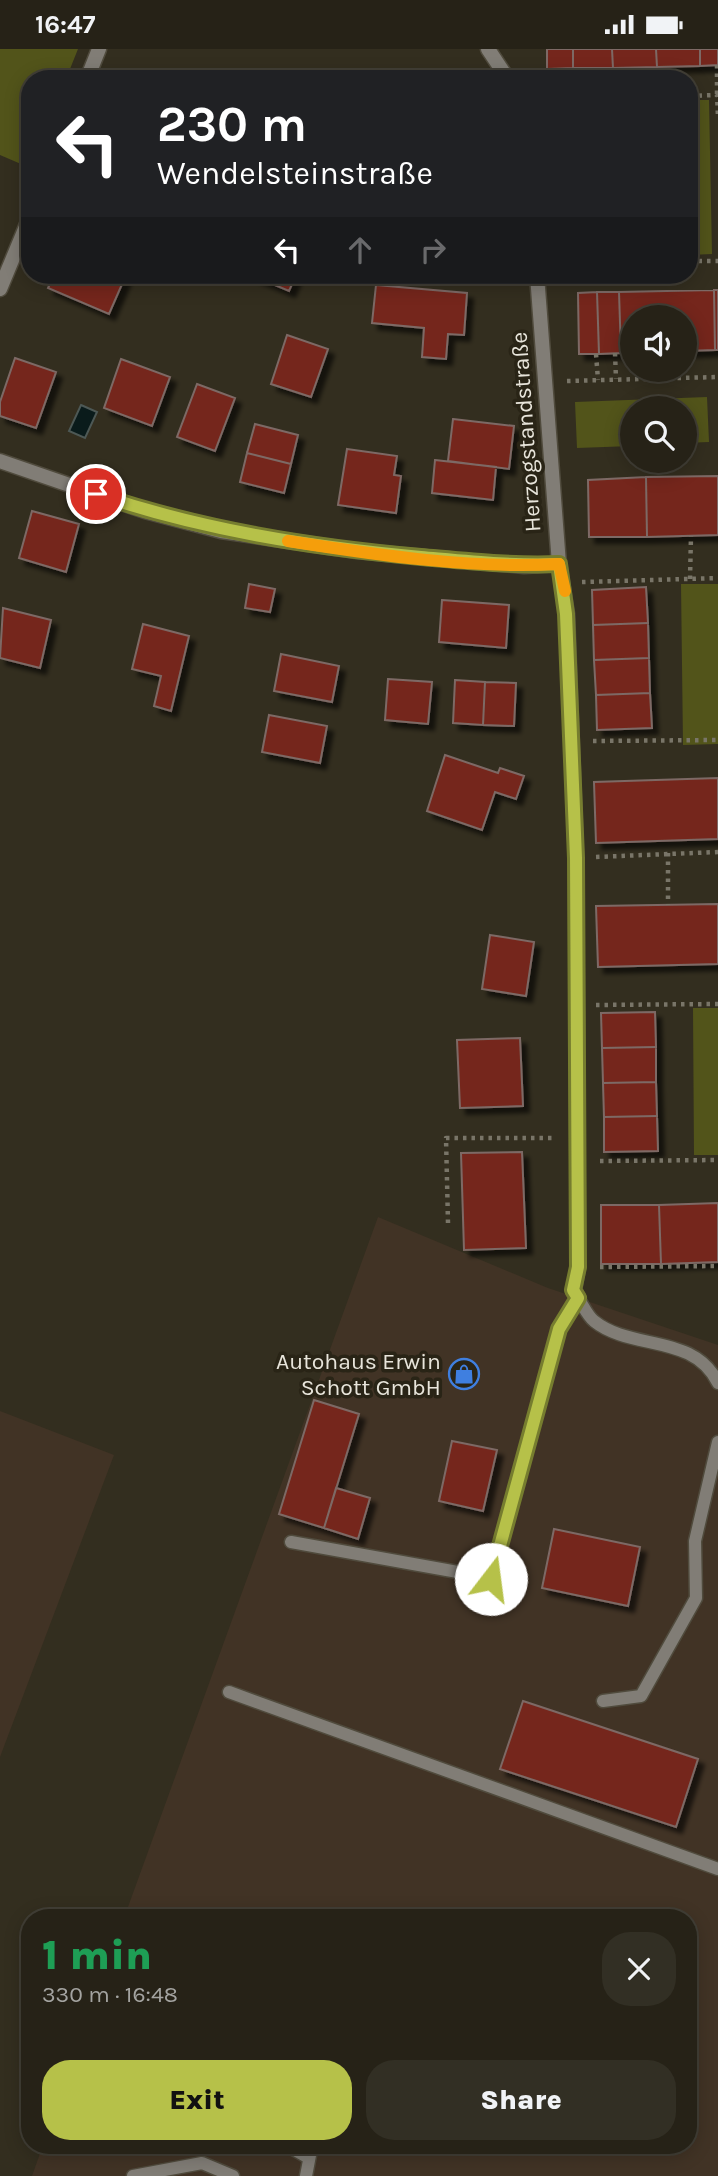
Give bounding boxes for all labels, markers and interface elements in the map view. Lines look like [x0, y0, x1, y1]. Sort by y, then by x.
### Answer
text: 16:47 [35, 9, 95, 40]
text: 230 m [157, 96, 307, 153]
icon: left [42, 98, 133, 189]
text: Wendelsteinstraße [157, 155, 433, 192]
icon: left [268, 231, 306, 269]
icon: ahead [341, 231, 379, 269]
icon: right [414, 231, 452, 269]
map controls [620, 305, 697, 473]
button: sound [620, 305, 697, 382]
street label: Herzogstandstraße [506, 331, 546, 533]
button: search [620, 396, 697, 473]
pin [66, 464, 126, 524]
icon: arrive [77, 475, 115, 513]
place label: Autohaus Erwin Schott GmbH [276, 1348, 441, 1401]
shop icon: Autohaus Erwin Schott GmbH [447, 1357, 481, 1391]
position arrow [454, 1542, 528, 1616]
text: 1 min [42, 1930, 152, 1980]
button: close [602, 1932, 676, 2006]
text: 330 m · 16:48 [42, 1981, 178, 2008]
button: Exit [42, 2060, 352, 2140]
button: Share [366, 2060, 676, 2140]

